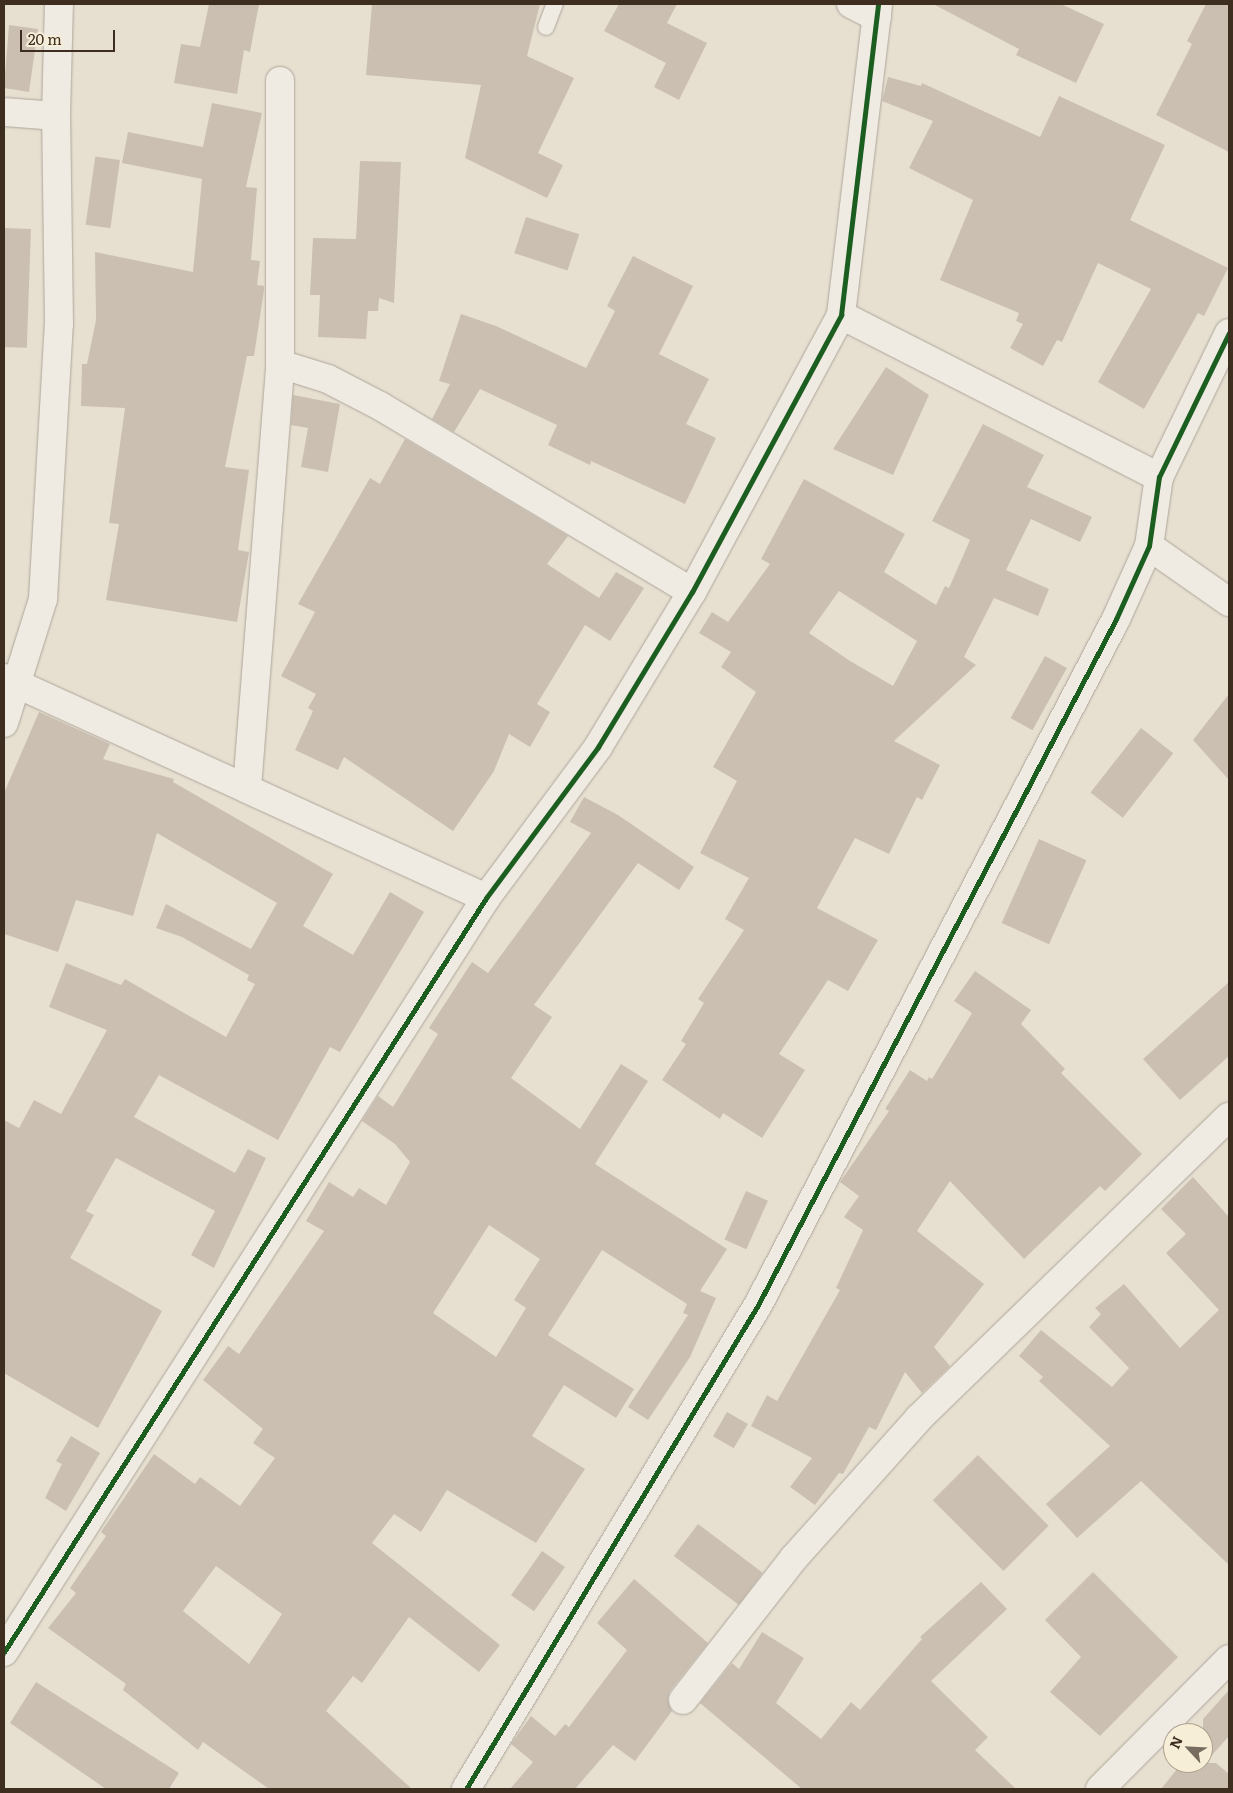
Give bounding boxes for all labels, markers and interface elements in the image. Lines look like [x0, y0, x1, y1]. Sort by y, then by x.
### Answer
scale bar [22, 20, 118, 52]
text: 20 m [28, 27, 62, 50]
north arrow [1163, 1723, 1213, 1773]
text: N [1164, 1733, 1187, 1752]

